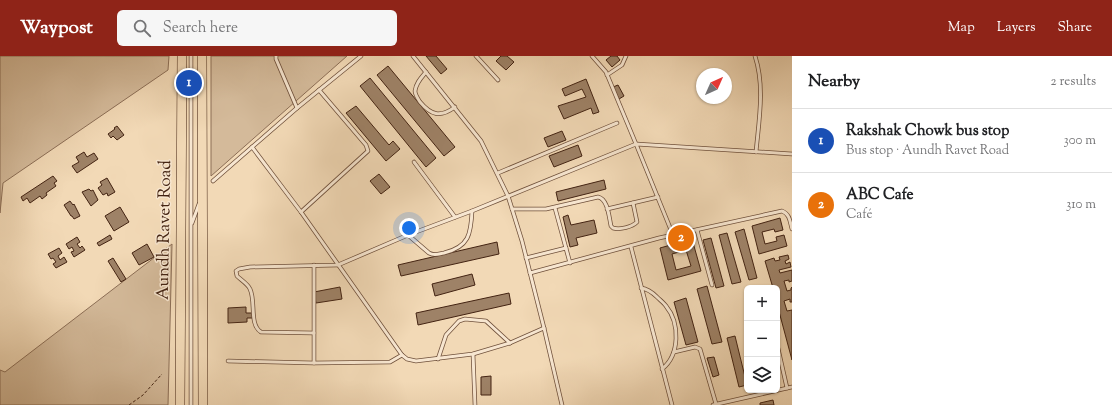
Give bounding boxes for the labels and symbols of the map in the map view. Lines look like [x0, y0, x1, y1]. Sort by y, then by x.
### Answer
pin: 1 [176, 68, 202, 98]
north arrow [696, 68, 732, 104]
street label: Aundh Ravet Road [152, 160, 178, 300]
your location [399, 218, 419, 238]
pin: 2 [668, 223, 694, 253]

